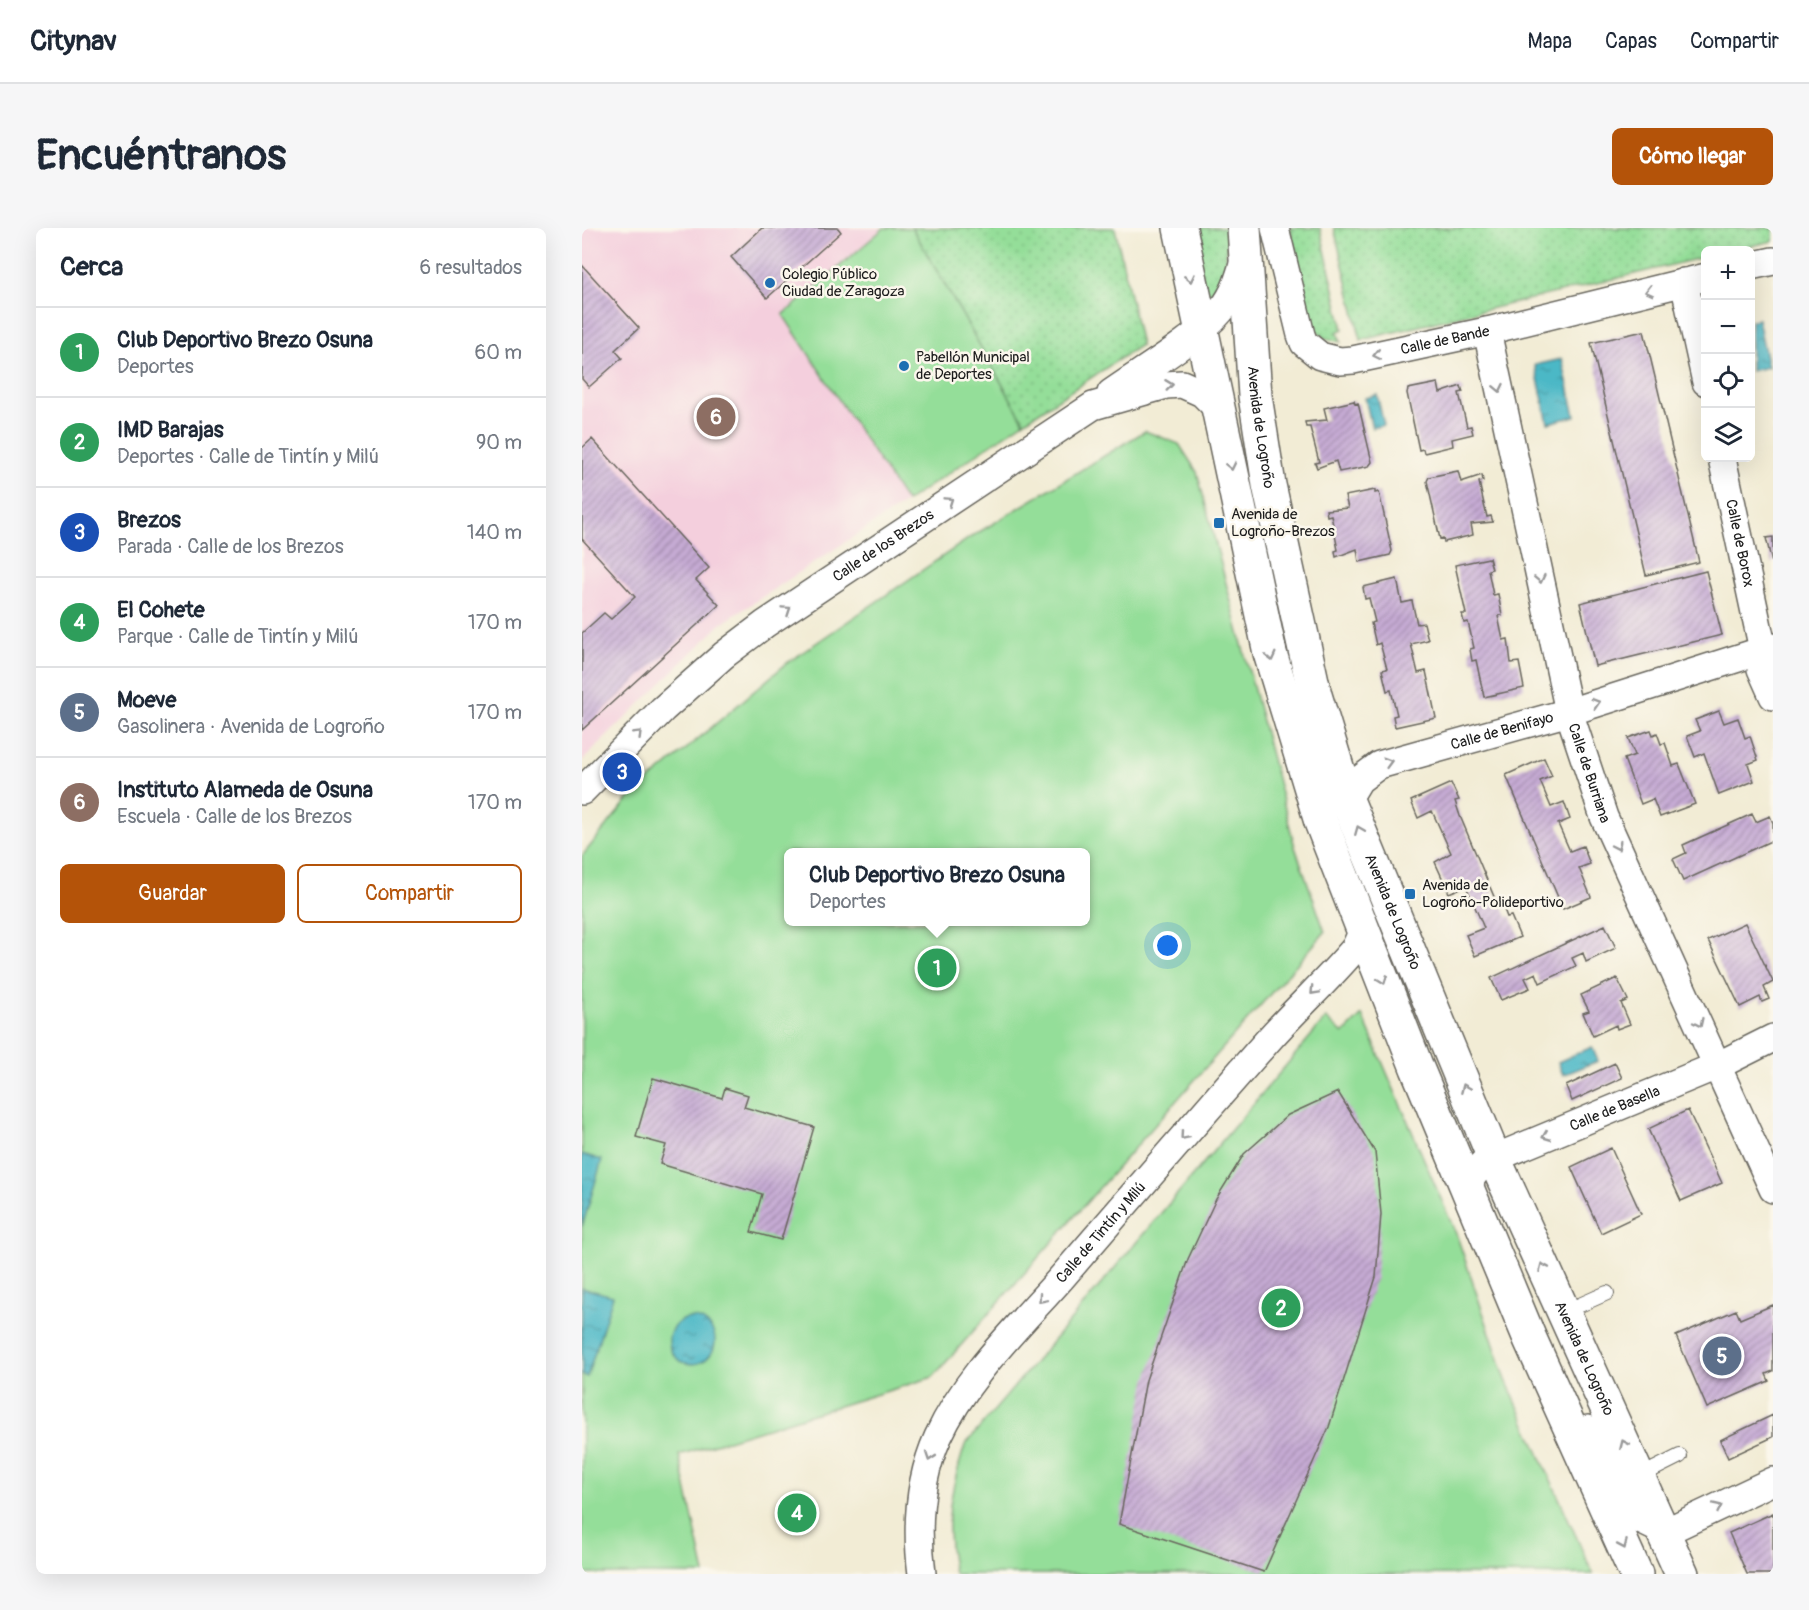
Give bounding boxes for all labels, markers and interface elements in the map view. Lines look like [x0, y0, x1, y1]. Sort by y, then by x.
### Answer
text: Citynav [30, 24, 117, 59]
text: Mapa [1528, 28, 1572, 55]
text: Capas [1605, 28, 1657, 55]
text: Compartir [1690, 28, 1779, 55]
button: Cómo llegar [1612, 128, 1773, 185]
text: Encuéntranos [36, 130, 286, 182]
map controls [1701, 246, 1755, 462]
button: + [1701, 246, 1755, 300]
text: Cerca [60, 251, 123, 283]
text: 6 resultados [420, 255, 522, 280]
place label: Colegio Público Ciudad de Zaragoza [782, 265, 905, 301]
one-way arrow [1183, 273, 1196, 283]
marker: Colegio Público Ciudad de Zaragoza [763, 276, 777, 290]
one-way arrow [1644, 284, 1654, 297]
button: − [1701, 300, 1755, 354]
street label: Calle de Bande [1399, 322, 1492, 359]
text: Club Deportivo Brezo Osuna [117, 326, 373, 354]
text: 1 [76, 340, 83, 365]
text: 60 m [475, 340, 522, 365]
one-way arrow [1372, 347, 1382, 360]
place label: Pabellón Municipal de Deportes [916, 348, 1030, 384]
text: Deportes [117, 354, 194, 379]
button: locate [1701, 354, 1755, 408]
marker: Pabellón Municipal de Deportes [897, 359, 911, 373]
street label: Avenida de Logroño [1243, 365, 1278, 490]
one-way arrow [1165, 380, 1174, 392]
one-way arrow [1492, 383, 1505, 393]
pin: 6 [696, 394, 736, 440]
button: layers [1701, 408, 1755, 462]
text: IMD Barajas [117, 416, 224, 444]
text: 2 [74, 430, 85, 455]
text: 90 m [476, 430, 522, 455]
text: Deportes · Calle de Tintín y Milú [117, 444, 379, 469]
one-way arrow [1223, 461, 1236, 471]
one-way arrow [943, 498, 954, 509]
street label: Calle de Borox [1721, 498, 1758, 589]
street label: Calle de los Brezos [829, 505, 938, 586]
place label: Avenida de Logroño-Brezos [1231, 505, 1335, 541]
text: Brezos [117, 506, 181, 534]
marker: Avenida de Logroño-Brezos [1212, 516, 1226, 530]
text: 3 [74, 520, 85, 545]
text: 140 m [467, 520, 522, 545]
text: Parada · Calle de los Brezos [117, 534, 344, 559]
one-way arrow [1533, 573, 1546, 583]
text: El Cohete [117, 596, 205, 624]
one-way arrow [781, 605, 791, 617]
text: 4 [74, 610, 85, 635]
text: 170 m [468, 610, 522, 635]
text: Parque · Calle de Tintín y Milú [117, 624, 359, 649]
one-way arrow [1264, 651, 1277, 661]
text: Moeve [117, 686, 176, 714]
one-way arrow [1590, 698, 1601, 710]
text: 5 [74, 700, 85, 725]
text: 170 m [468, 700, 522, 725]
street label: Calle de Benifayo [1449, 708, 1556, 755]
text: Gasolinera · Avenida de Logroño [117, 714, 385, 739]
street label: Calle de Burriana [1563, 721, 1614, 826]
one-way arrow [630, 731, 641, 742]
pin: 3 [602, 750, 642, 794]
one-way arrow [1382, 757, 1393, 769]
text: Instituto Alameda de Osuna [117, 776, 373, 804]
text: 6 [74, 790, 85, 815]
text: 170 m [468, 790, 522, 815]
text: Escuela · Calle de los Brezos [117, 804, 352, 829]
one-way arrow [1354, 825, 1366, 836]
one-way arrow [1610, 839, 1622, 850]
popup [784, 848, 1090, 926]
street label: Avenida de Logroño [1360, 851, 1425, 973]
text: Club Deportivo Brezo Osuna [809, 861, 1065, 889]
button: Guardar [60, 864, 285, 923]
button: Compartir [297, 864, 522, 923]
place label: Avenida de Logroño-Polideportivo [1422, 876, 1564, 912]
marker: Avenida de Logroño-Polideportivo [1403, 887, 1417, 901]
text: Deportes [809, 889, 886, 914]
your location [1153, 931, 1182, 960]
pin: 1 [918, 946, 956, 990]
one-way arrow [1375, 974, 1388, 984]
one-way arrow [1310, 984, 1321, 994]
one-way arrow [1692, 1016, 1704, 1027]
street label: Calle de Basella [1567, 1082, 1663, 1136]
one-way arrow [1460, 1083, 1472, 1094]
one-way arrow [1180, 1129, 1191, 1140]
one-way arrow [1541, 1129, 1552, 1141]
street label: Calle de Tintín y Milú [1052, 1178, 1150, 1287]
one-way arrow [1539, 1262, 1551, 1273]
pin: 2 [1262, 1286, 1300, 1330]
one-way arrow [1038, 1292, 1049, 1303]
street label: Avenida de Logroño [1550, 1298, 1618, 1419]
pin: 5 [1702, 1334, 1742, 1378]
one-way arrow [1619, 1440, 1631, 1451]
one-way arrow [925, 1451, 938, 1462]
pin: 4 [778, 1490, 816, 1536]
one-way arrow [1711, 1503, 1722, 1515]
one-way arrow [1616, 1539, 1628, 1550]

